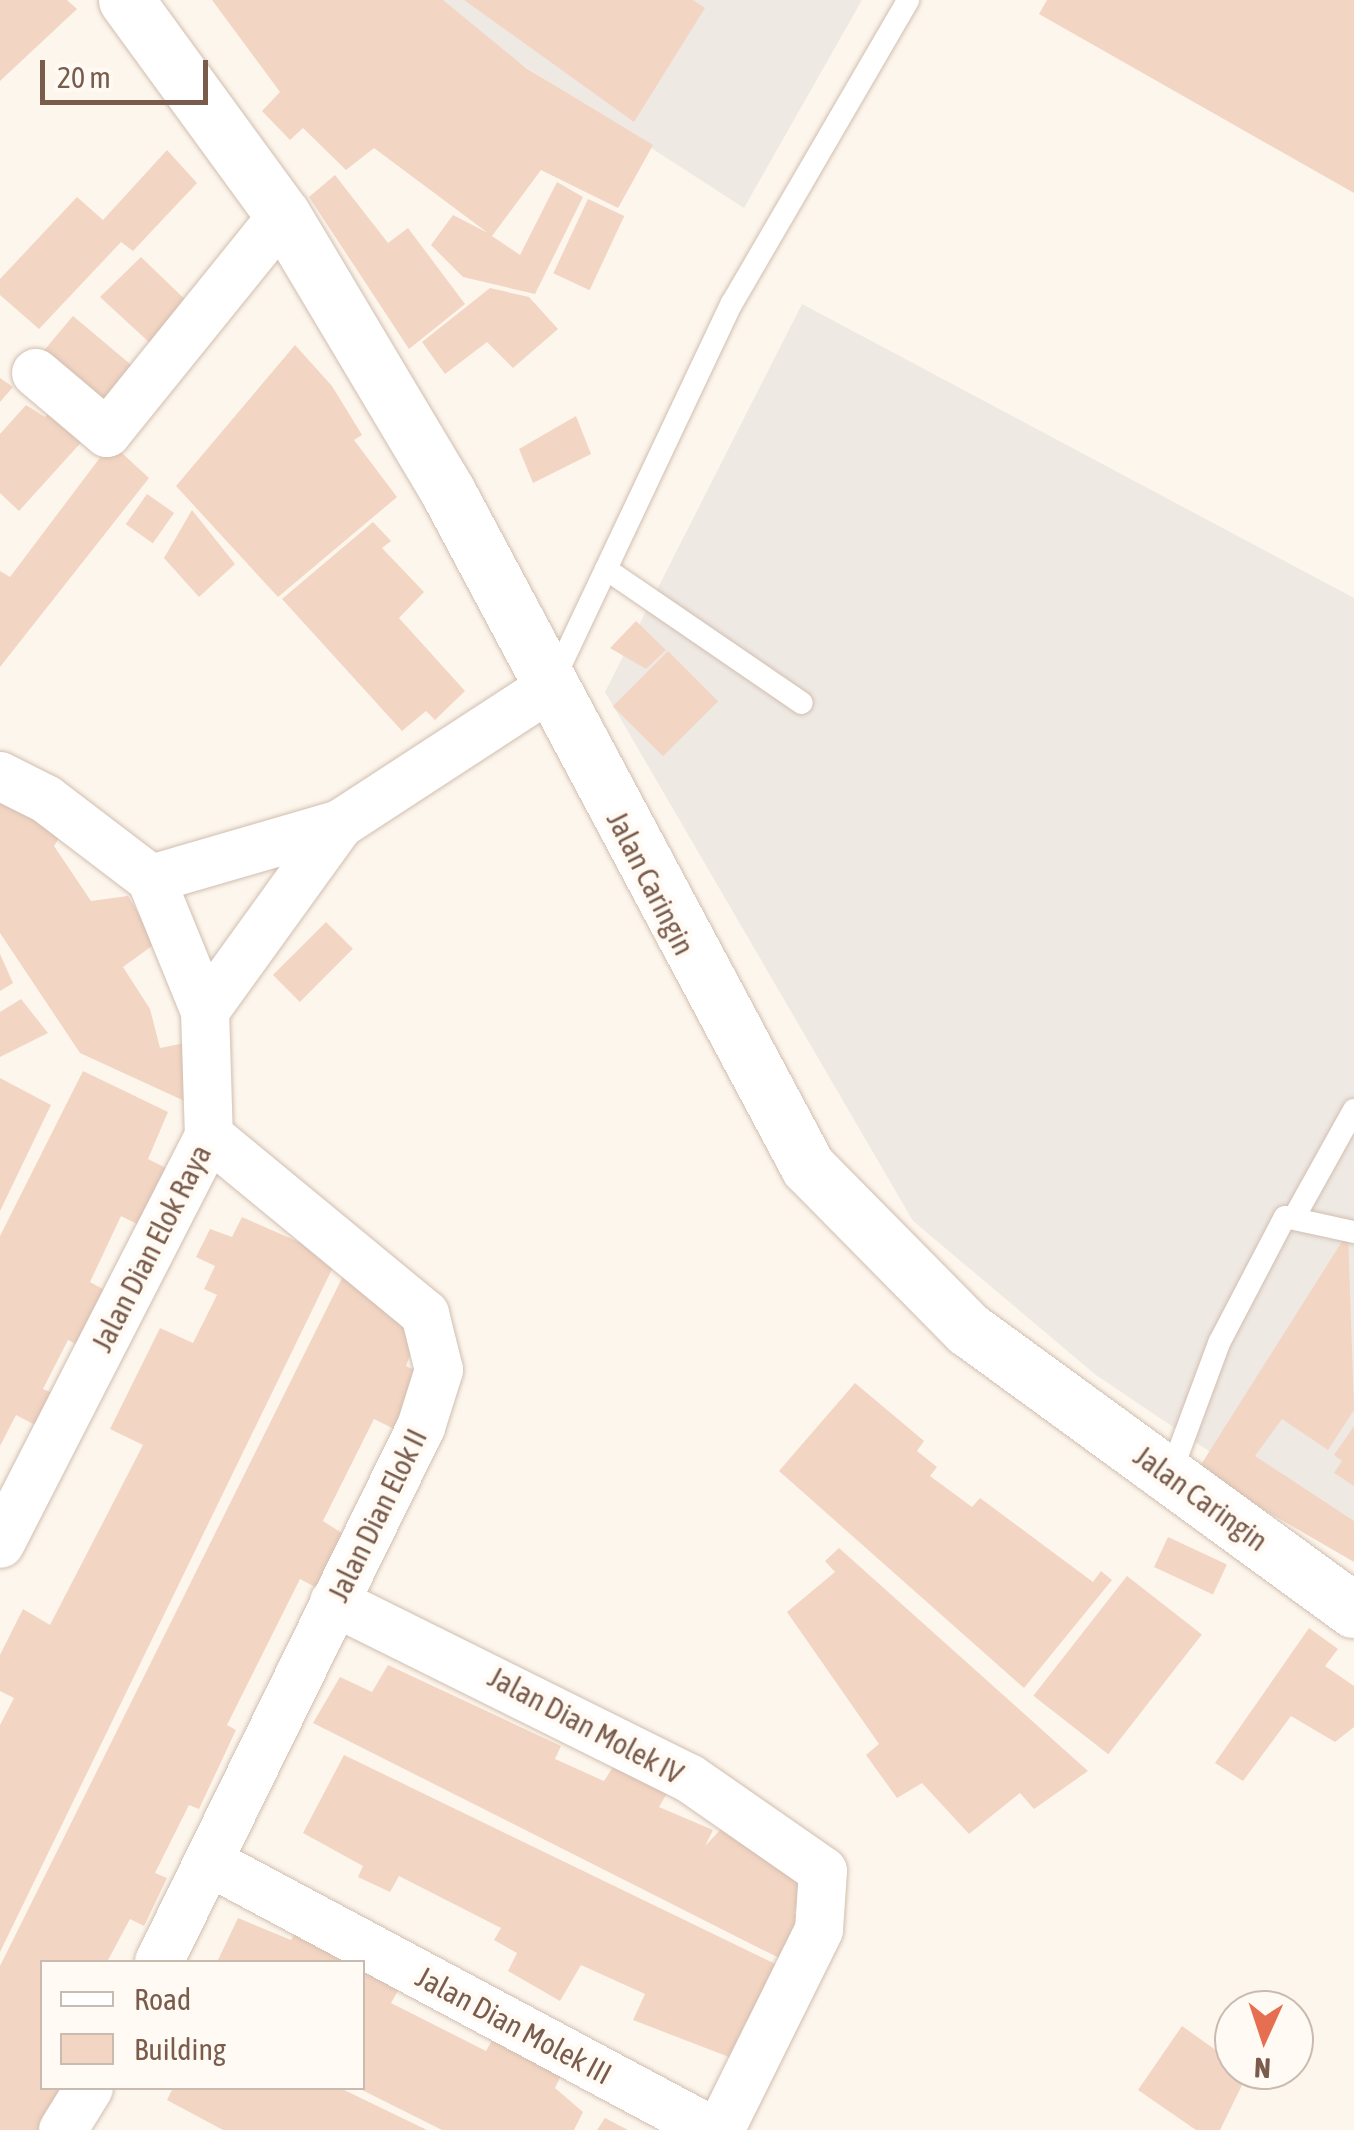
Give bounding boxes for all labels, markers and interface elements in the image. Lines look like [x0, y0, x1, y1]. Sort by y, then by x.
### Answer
scale bar [45, 40, 212, 102]
text: 20 m [57, 60, 111, 94]
street label: Jalan Caringin [600, 805, 702, 961]
street label: Jalan Dian Elok Raya [83, 1139, 219, 1357]
street label: Jalan Dian Elok II [320, 1423, 434, 1607]
street label: Jalan Caringin [1127, 1438, 1275, 1558]
street label: Jalan Dian Molek IV [482, 1659, 690, 1791]
street label: Jalan Dian Molek III [410, 1958, 618, 2092]
legend [40, 1960, 365, 2090]
text: Road [134, 1982, 191, 2016]
north arrow [1214, 1990, 1314, 2090]
text: Building [134, 2032, 226, 2066]
text: N [1253, 2052, 1272, 2084]

